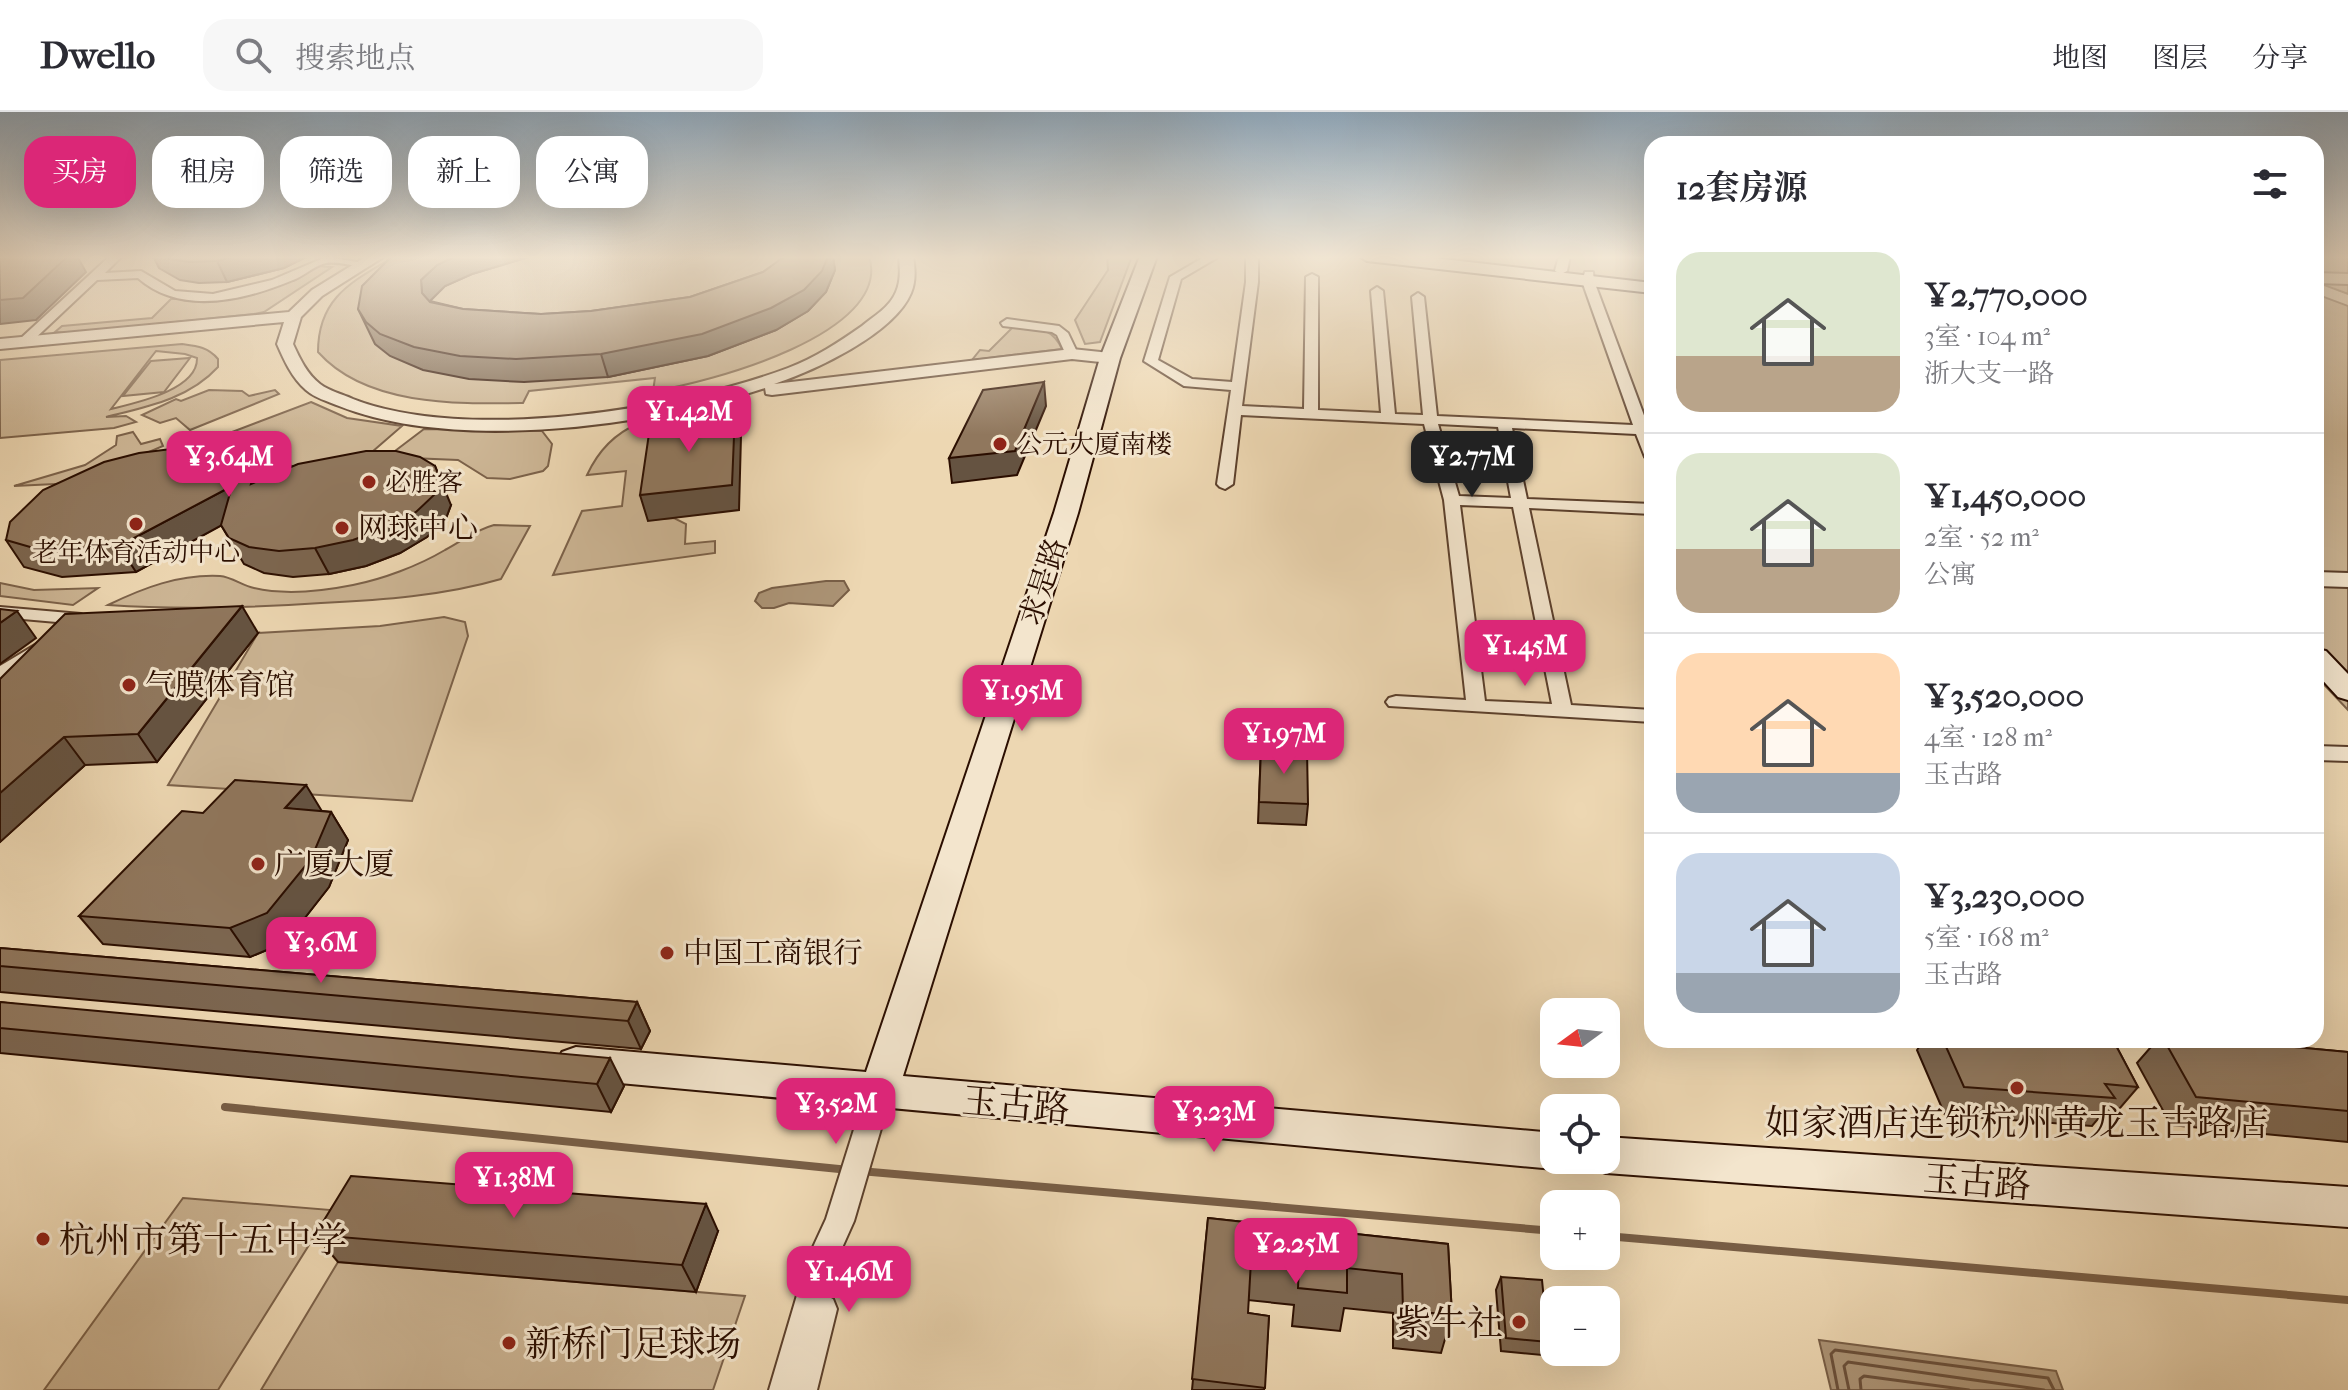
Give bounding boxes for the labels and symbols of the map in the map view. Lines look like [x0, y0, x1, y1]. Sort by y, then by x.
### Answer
pin: ¥1.42M [624, 386, 754, 454]
place label: 公元大厦南楼 [1016, 429, 1172, 460]
pin: ¥3.64M [164, 431, 294, 499]
pin: ¥2.77M [1407, 431, 1537, 499]
marker: 公元大厦南楼 [991, 435, 1009, 453]
place label: 必胜客 [385, 467, 463, 498]
marker: 必胜客 [360, 473, 378, 491]
place label: 网球中心 [358, 511, 478, 546]
marker: 老年体育活动中心 [127, 515, 145, 533]
marker: 网球中心 [333, 519, 351, 537]
street label: 求是路 [1013, 534, 1074, 630]
place label: 老年体育活动中心 [32, 537, 240, 568]
pin: ¥1.45M [1460, 620, 1590, 688]
pin: ¥1.95M [957, 665, 1087, 733]
place label: 气膜体育馆 [145, 668, 295, 703]
marker: 气膜体育馆 [120, 676, 138, 694]
pin: ¥1.97M [1219, 708, 1349, 776]
place label: 广厦大厦 [274, 847, 394, 882]
marker: 广厦大厦 [249, 855, 267, 873]
pin: ¥3.6M [265, 917, 377, 985]
place label: 中国工商银行 [683, 936, 863, 971]
marker: 中国工商银行 [658, 944, 676, 962]
north arrow [1540, 998, 1620, 1078]
pin: ¥3.52M [771, 1078, 901, 1146]
street label: 玉古路 [960, 1079, 1072, 1131]
marker: 如家酒店连锁杭州黄龙玉古路店 [2008, 1079, 2026, 1097]
pin: ¥3.23M [1149, 1086, 1279, 1154]
place label: 如家酒店连锁杭州黄龙玉古路店 [1765, 1102, 2269, 1144]
pin: ¥1.38M [449, 1152, 579, 1220]
street label: 玉古路 [1922, 1157, 2032, 1207]
pin: ¥2.25M [1231, 1218, 1361, 1286]
place label: 杭州市第十五中学 [59, 1219, 347, 1261]
marker: 杭州市第十五中学 [34, 1230, 52, 1248]
pin: ¥1.46M [784, 1246, 914, 1314]
place label: 紫牛社 [1395, 1302, 1503, 1344]
marker: 紫牛社 [1510, 1313, 1528, 1331]
place label: 新桥门足球场 [525, 1323, 741, 1365]
marker: 新桥门足球场 [500, 1334, 518, 1352]

